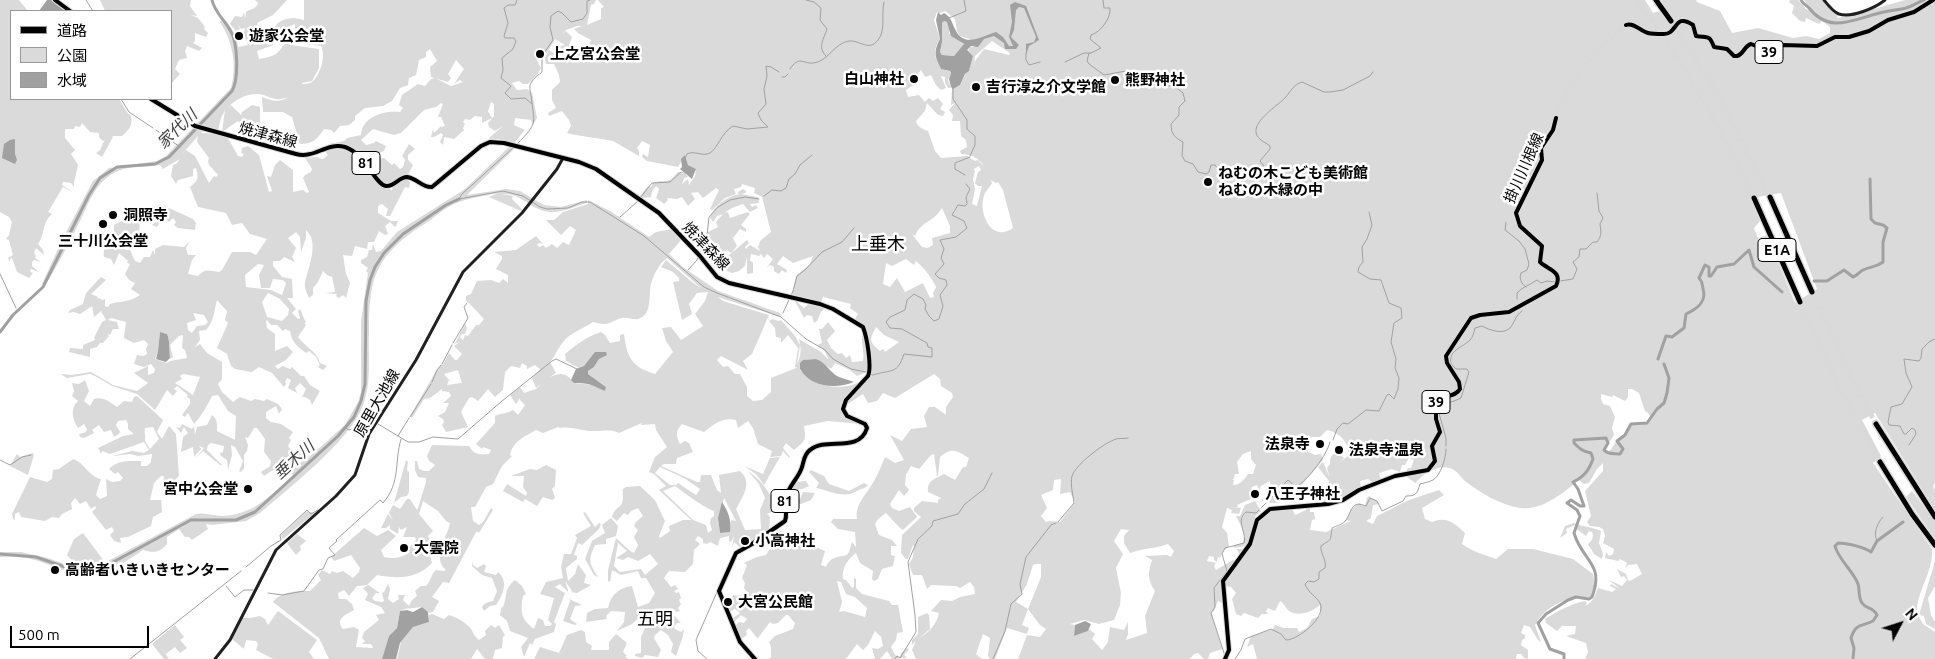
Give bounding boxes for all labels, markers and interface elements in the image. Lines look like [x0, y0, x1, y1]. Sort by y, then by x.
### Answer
legend [10, 10, 172, 100]
text: 道路 [57, 22, 87, 39]
place label: 遊家公会堂 [249, 27, 324, 45]
marker: 遊家公会堂 [233, 30, 245, 42]
road number: 39 [1755, 41, 1783, 64]
place label: 上之宮公会堂 [550, 45, 640, 63]
text: 公園 [57, 47, 87, 64]
marker: 上之宮公会堂 [534, 48, 546, 60]
place label: 白山神社 [844, 70, 904, 88]
place label: 熊野神社 [1125, 71, 1185, 89]
text: 水域 [57, 72, 87, 89]
marker: 白山神社 [908, 73, 920, 85]
marker: 熊野神社 [1109, 74, 1121, 86]
place label: 吉行淳之介文学館 [986, 78, 1106, 96]
marker: 吉行淳之介文学館 [970, 81, 982, 93]
water label: 家代川 [153, 105, 201, 153]
street label: 焼津森線 [237, 119, 299, 151]
street label: 掛川川根線 [1501, 130, 1547, 206]
road number: 81 [352, 152, 380, 174]
place label: ねむの木こども美術館 ねむの木緑の中 [1218, 164, 1368, 199]
marker: ねむの木こども美術館 ねむの木緑の中 [1202, 176, 1214, 188]
place label: 洞照寺 [123, 206, 168, 224]
marker: 洞照寺 [107, 209, 119, 221]
marker: 三十川公会堂 [97, 218, 109, 230]
street label: 焼津森線 [679, 218, 733, 274]
place label: 三十川公会堂 [58, 232, 148, 250]
district label: 上垂木 [851, 233, 905, 255]
road number: E1A [1758, 238, 1796, 262]
street label: 原里大池線 [350, 366, 404, 440]
road number: 39 [1422, 391, 1450, 414]
place label: 法泉寺 [1265, 435, 1310, 453]
water label: 垂木川 [270, 437, 318, 483]
marker: 法泉寺 [1314, 438, 1326, 450]
place label: 法泉寺温泉 [1349, 441, 1424, 459]
marker: 法泉寺温泉 [1333, 444, 1345, 456]
place label: 宮中公会堂 [163, 480, 238, 498]
marker: 宮中公会堂 [242, 483, 254, 495]
place label: 八王子神社 [1265, 485, 1340, 503]
marker: 八王子神社 [1249, 488, 1261, 500]
road number: 81 [771, 490, 799, 512]
place label: 小高神社 [755, 532, 815, 550]
marker: 小高神社 [739, 535, 751, 547]
place label: 大雲院 [414, 539, 459, 557]
marker: 大雲院 [398, 542, 410, 554]
place label: 高齢者いきいきセンター [65, 561, 230, 579]
marker: 高齢者いきいきセンター [49, 564, 61, 576]
place label: 大宮公民館 [738, 593, 813, 611]
marker: 大宮公民館 [722, 596, 734, 608]
north arrow [1875, 599, 1925, 649]
text: N [1902, 605, 1921, 623]
district label: 五明 [637, 608, 673, 630]
scale bar [12, 616, 151, 648]
text: 500 m [18, 626, 60, 643]

